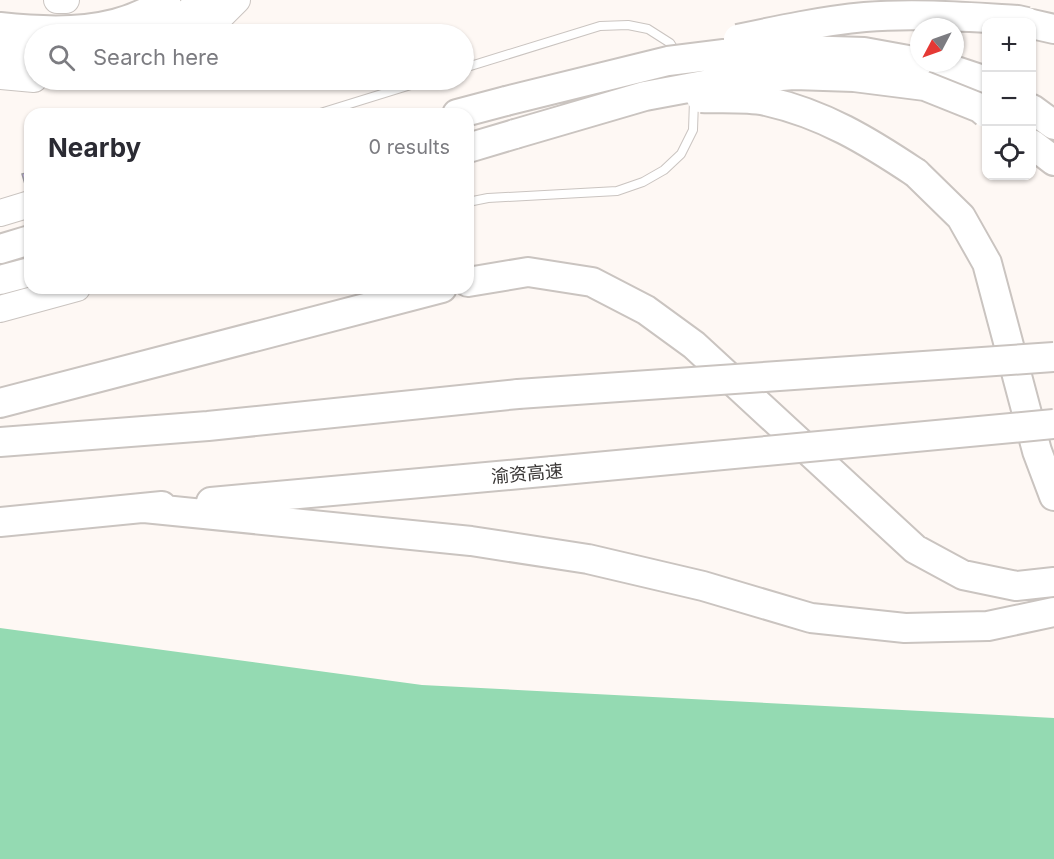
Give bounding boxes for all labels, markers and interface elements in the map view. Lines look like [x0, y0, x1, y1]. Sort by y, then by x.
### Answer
north arrow [910, 18, 964, 72]
map controls [982, 18, 1036, 180]
button: + [982, 18, 1036, 72]
search box [24, 24, 474, 90]
icon: search [45, 41, 78, 74]
text: Search here [93, 44, 219, 70]
button: − [982, 72, 1036, 126]
button: locate [982, 126, 1036, 180]
text: Nearby [48, 132, 141, 163]
text: 0 results [368, 135, 450, 159]
street label: 渝资高速 [490, 460, 564, 487]

